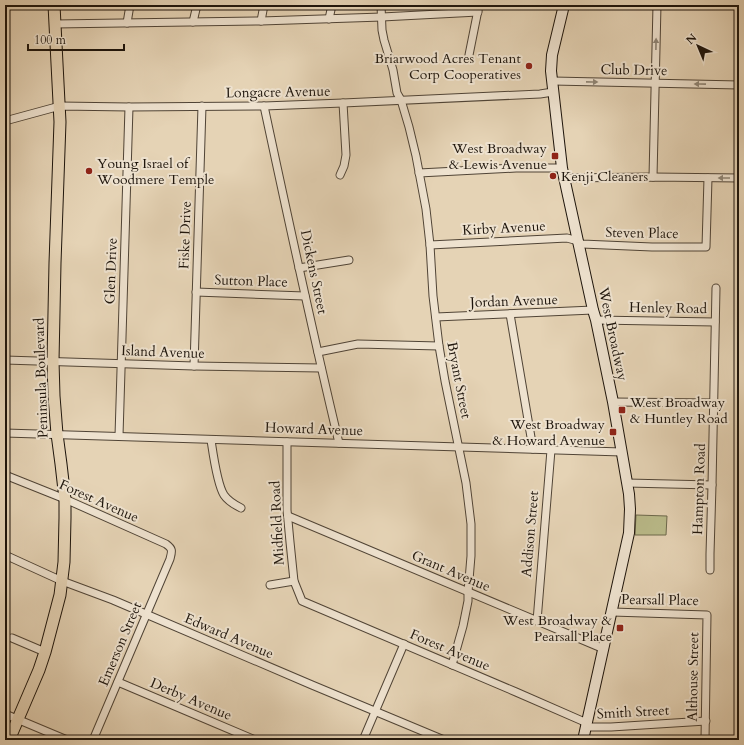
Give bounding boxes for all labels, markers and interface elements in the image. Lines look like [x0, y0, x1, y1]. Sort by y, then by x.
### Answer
scale bar [28, 26, 124, 52]
north arrow [678, 26, 718, 66]
text: N [683, 30, 700, 48]
text: 100 m [34, 32, 67, 48]
one-way arrow [653, 37, 659, 50]
place label: Briarwood Acres Tenant Corp Cooperatives [374, 49, 522, 84]
street label: Club Drive [600, 60, 668, 80]
marker: Briarwood Acres Tenant Corp Cooperatives [524, 61, 534, 71]
one-way arrow [586, 79, 599, 85]
one-way arrow [693, 81, 706, 87]
street label: Longacre Avenue [225, 82, 331, 102]
place label: West Broadway & Lewis Avenue [449, 139, 548, 174]
marker: West Broadway & Lewis Avenue [550, 151, 560, 161]
place label: Young Israel of Woodmere Temple [96, 154, 214, 189]
marker: Young Israel of Woodmere Temple [84, 166, 94, 176]
place label: Kenji Cleaners [561, 167, 648, 186]
marker: Kenji Cleaners [548, 171, 558, 181]
one-way arrow [717, 175, 730, 181]
street label: Fiske Drive [174, 201, 196, 269]
street label: Kirby Avenue [462, 216, 546, 240]
street label: Steven Place [605, 223, 679, 243]
street label: Dickens Street [296, 228, 332, 316]
street label: Glen Drive [100, 237, 122, 305]
street label: Sutton Place [214, 270, 288, 292]
street label: West Broadway [594, 285, 632, 383]
street label: Jordan Avenue [468, 290, 558, 312]
street label: Henley Road [629, 298, 708, 318]
street label: Peninsula Boulevard [29, 317, 53, 439]
street label: Bryant Street [442, 340, 476, 421]
street label: Island Avenue [121, 341, 205, 363]
place label: West Broadway & Huntley Road [629, 393, 728, 428]
marker: West Broadway & Huntley Road [617, 405, 627, 415]
place label: West Broadway & Howard Avenue [493, 415, 606, 450]
street label: Howard Avenue [265, 418, 363, 440]
marker: West Broadway & Howard Avenue [608, 427, 618, 437]
street label: Hampton Road [688, 442, 710, 535]
street label: Forest Avenue [56, 475, 142, 527]
street label: Midfield Road [265, 480, 289, 566]
street label: Addison Street [517, 490, 543, 578]
street label: Grant Avenue [409, 546, 493, 596]
street label: Pearsall Place [621, 590, 699, 610]
street label: Emerson Street [94, 599, 146, 689]
street label: Edward Avenue [182, 609, 276, 663]
place label: West Broadway & Pearsall Place [502, 611, 613, 646]
marker: West Broadway & Pearsall Place [615, 623, 625, 633]
street label: Forest Avenue [407, 625, 493, 675]
street label: Althouse Street [683, 632, 703, 722]
street label: Derby Avenue [147, 673, 235, 725]
street label: Smith Street [596, 701, 670, 723]

